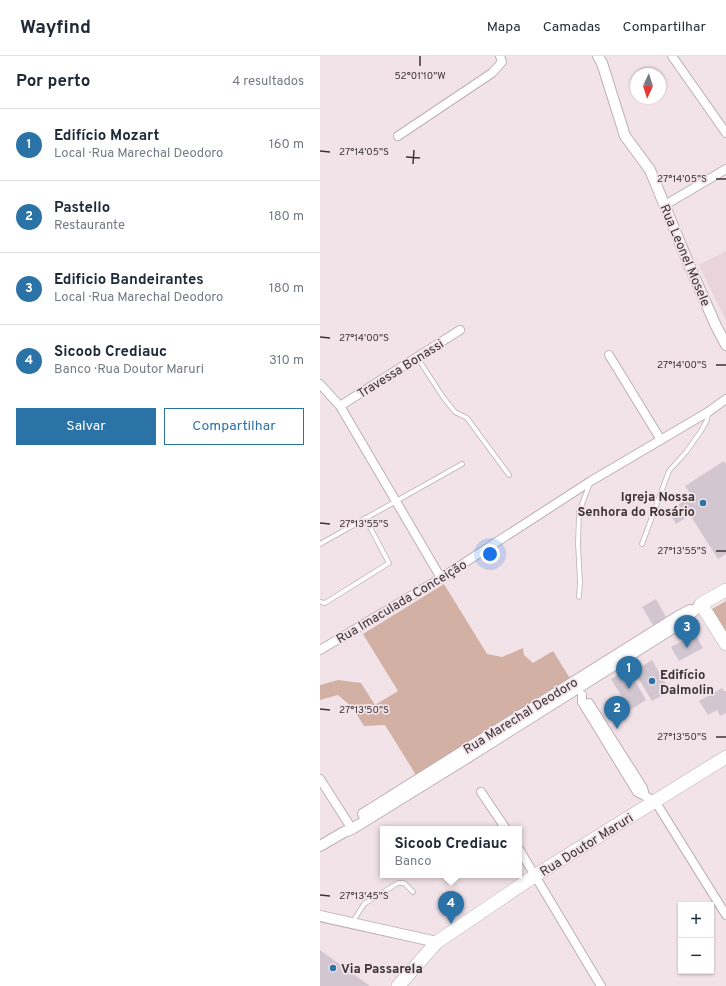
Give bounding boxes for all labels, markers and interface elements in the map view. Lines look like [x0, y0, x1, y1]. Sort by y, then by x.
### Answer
text: Wayfind [20, 16, 91, 40]
text: Mapa [487, 19, 521, 36]
text: Camadas [543, 19, 601, 36]
text: Compartilhar [623, 19, 706, 36]
north arrow [630, 68, 666, 104]
text: 52°01'10"W [394, 70, 446, 83]
text: Por perto [16, 71, 90, 93]
text: 4 resultados [232, 74, 304, 90]
text: Edifício Mozart [54, 127, 159, 146]
text: 1 [26, 137, 32, 153]
text: 160 m [269, 137, 304, 153]
text: Local · Rua Marechal Deodoro [54, 146, 223, 162]
text: 27°14'05"S [339, 146, 389, 159]
text: 27°14'05"S [657, 173, 707, 186]
text: Pastello [54, 199, 110, 218]
street label: Rua Leonel Mosele [655, 202, 713, 309]
text: 2 [25, 209, 33, 225]
text: 180 m [269, 209, 304, 225]
text: Restaurante [54, 218, 125, 234]
text: Edificio Bandeirantes [54, 271, 204, 290]
text: 3 [25, 281, 33, 297]
text: 180 m [269, 281, 304, 297]
text: Local · Rua Marechal Deodoro [54, 290, 223, 306]
text: 27°14'00"S [339, 332, 389, 345]
street label: Travessa Bonassi [355, 337, 447, 403]
text: Sicoob Crediauc [54, 343, 167, 362]
text: 4 [25, 353, 33, 369]
text: 310 m [269, 353, 304, 369]
text: 27°14'00"S [657, 359, 707, 372]
text: Banco · Rua Doutor Maruri [54, 362, 204, 378]
button: Salvar [16, 408, 156, 445]
button: Compartilhar [164, 408, 304, 445]
place label: Igreja Nossa Senhora do Rosário [578, 490, 695, 521]
marker: Igreja Nossa Senhora do Rosário [698, 498, 708, 508]
text: 27°13'55"S [339, 518, 389, 531]
your location [480, 544, 500, 564]
text: 27°13'55"S [657, 545, 707, 558]
street label: Rua Imaculada Conceição [334, 557, 470, 648]
pin: 3 [674, 615, 700, 648]
pin: 1 [616, 656, 642, 689]
place label: Edifício Dalmolin [660, 668, 714, 699]
street label: Rua Marechal Deodoro [461, 675, 581, 758]
marker: Edifício Dalmolin [647, 676, 657, 686]
pin: 2 [604, 696, 630, 729]
text: 27°13'50"S [339, 704, 389, 717]
text: 27°13'50"S [657, 731, 707, 744]
street label: Rua Doutor Maruri [538, 811, 637, 881]
popup [380, 826, 522, 878]
text: Sicoob Crediauc [394, 835, 508, 854]
text: Banco [394, 854, 431, 870]
text: 27°13'45"S [339, 890, 389, 903]
pin: 4 [438, 891, 464, 924]
map controls [678, 902, 714, 974]
button: + [678, 902, 714, 938]
button: − [678, 938, 714, 974]
place label: Via Passarela [341, 962, 423, 978]
marker: Via Passarela [328, 963, 338, 973]

